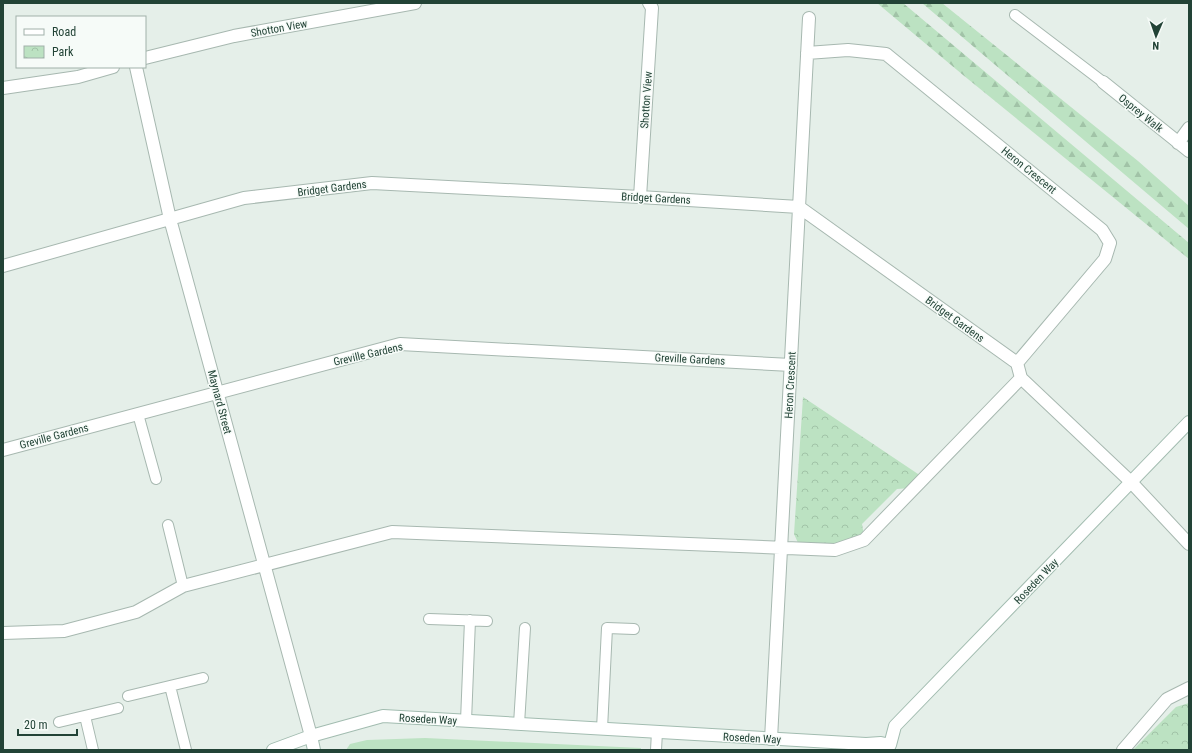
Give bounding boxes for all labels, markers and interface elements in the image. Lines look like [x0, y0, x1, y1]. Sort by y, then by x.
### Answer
legend [16, 16, 146, 68]
north arrow [1136, 16, 1176, 56]
street label: Shotton View [250, 17, 308, 40]
text: Road [52, 25, 76, 39]
text: N [1152, 39, 1159, 52]
text: Park [52, 45, 74, 59]
street label: Shotton View [638, 71, 655, 129]
street label: Osprey Walk [1116, 92, 1166, 135]
street label: Heron Crescent [999, 144, 1059, 197]
street label: Bridget Gardens [297, 178, 367, 199]
street label: Bridget Gardens [621, 190, 691, 207]
street label: Bridget Gardens [923, 294, 987, 345]
street label: Greville Gardens [332, 340, 404, 369]
street label: Greville Gardens [654, 351, 726, 368]
street label: Heron Crescent [782, 351, 799, 419]
street label: Maynard Street [205, 369, 234, 436]
street label: Greville Gardens [18, 421, 90, 452]
street label: Roseden Way [1012, 556, 1061, 607]
scale bar [18, 711, 77, 737]
street label: Roseden Way [399, 711, 458, 728]
text: 20 m [24, 718, 48, 732]
street label: Roseden Way [723, 730, 782, 747]

